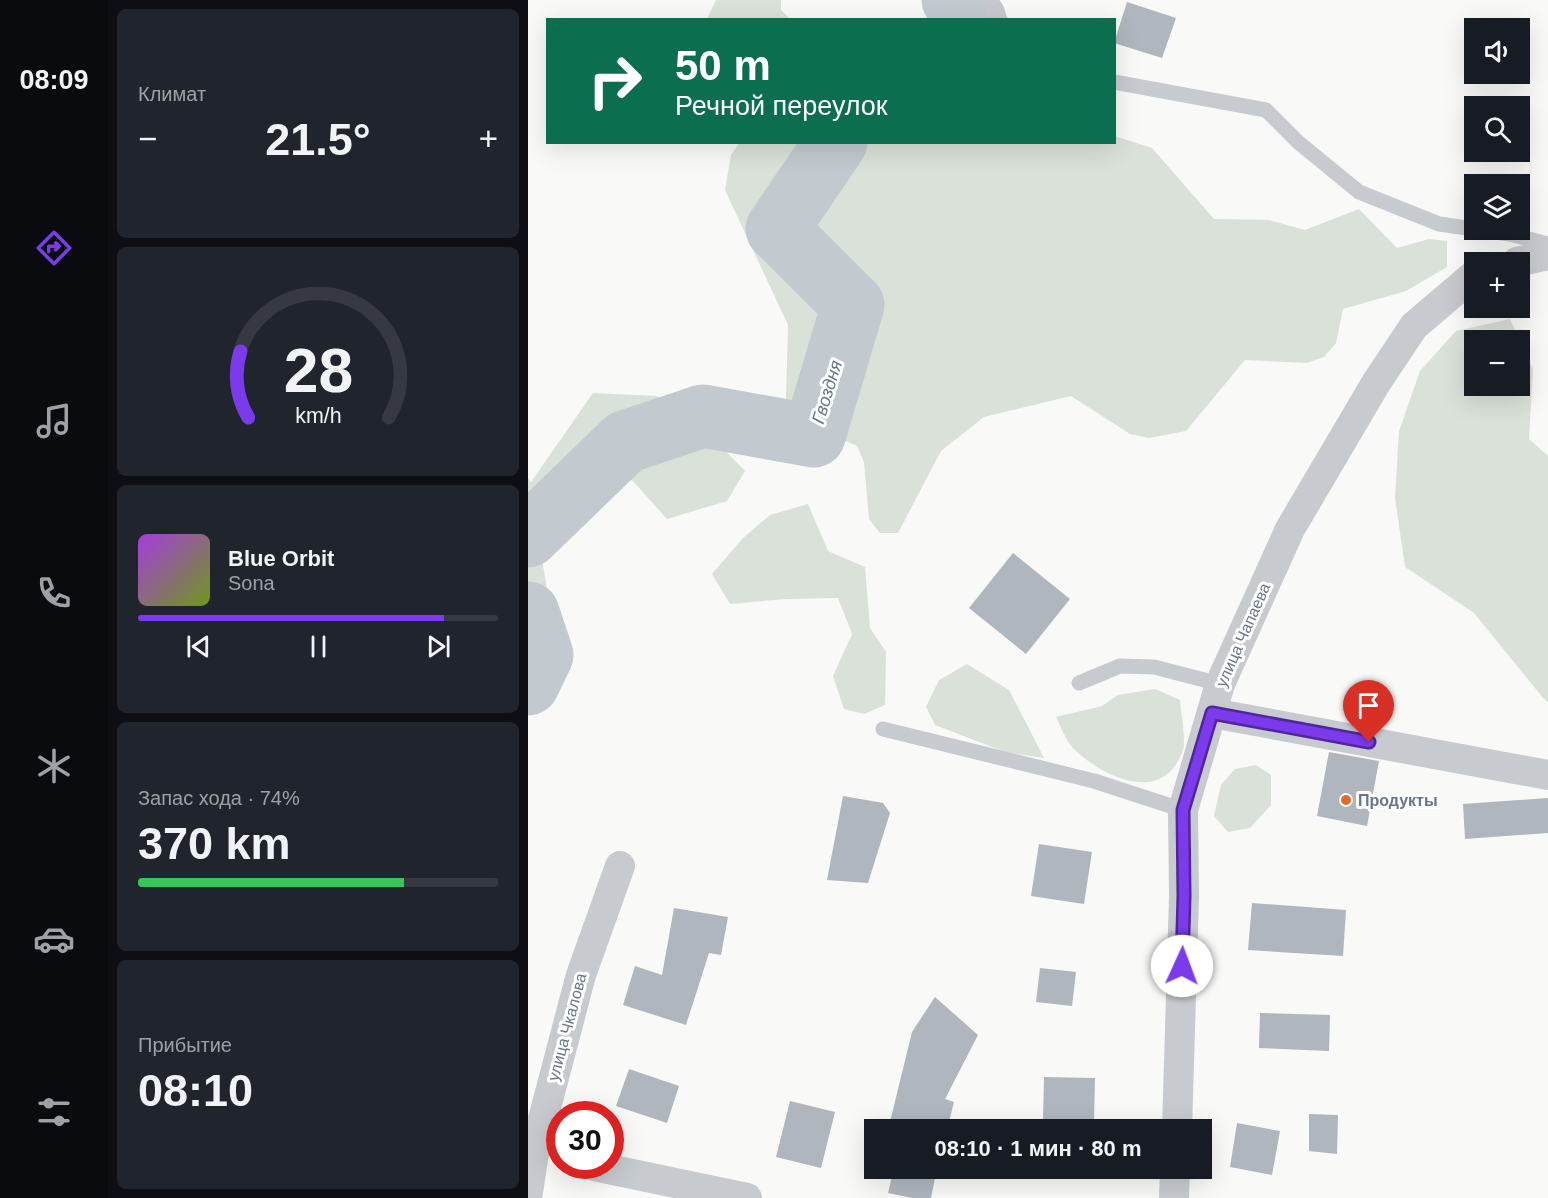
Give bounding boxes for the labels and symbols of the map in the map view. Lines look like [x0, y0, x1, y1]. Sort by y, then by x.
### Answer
water label: Гвоздня [808, 357, 846, 426]
street label: улица Чапаева [1213, 580, 1274, 689]
pin [1343, 680, 1394, 742]
place label: Продукты [1358, 792, 1438, 809]
marker: Продукты [1339, 793, 1353, 807]
position arrow [1150, 934, 1214, 998]
street label: улица Чкалова [544, 971, 590, 1083]
speed limit sign: 30 [546, 1101, 624, 1179]

